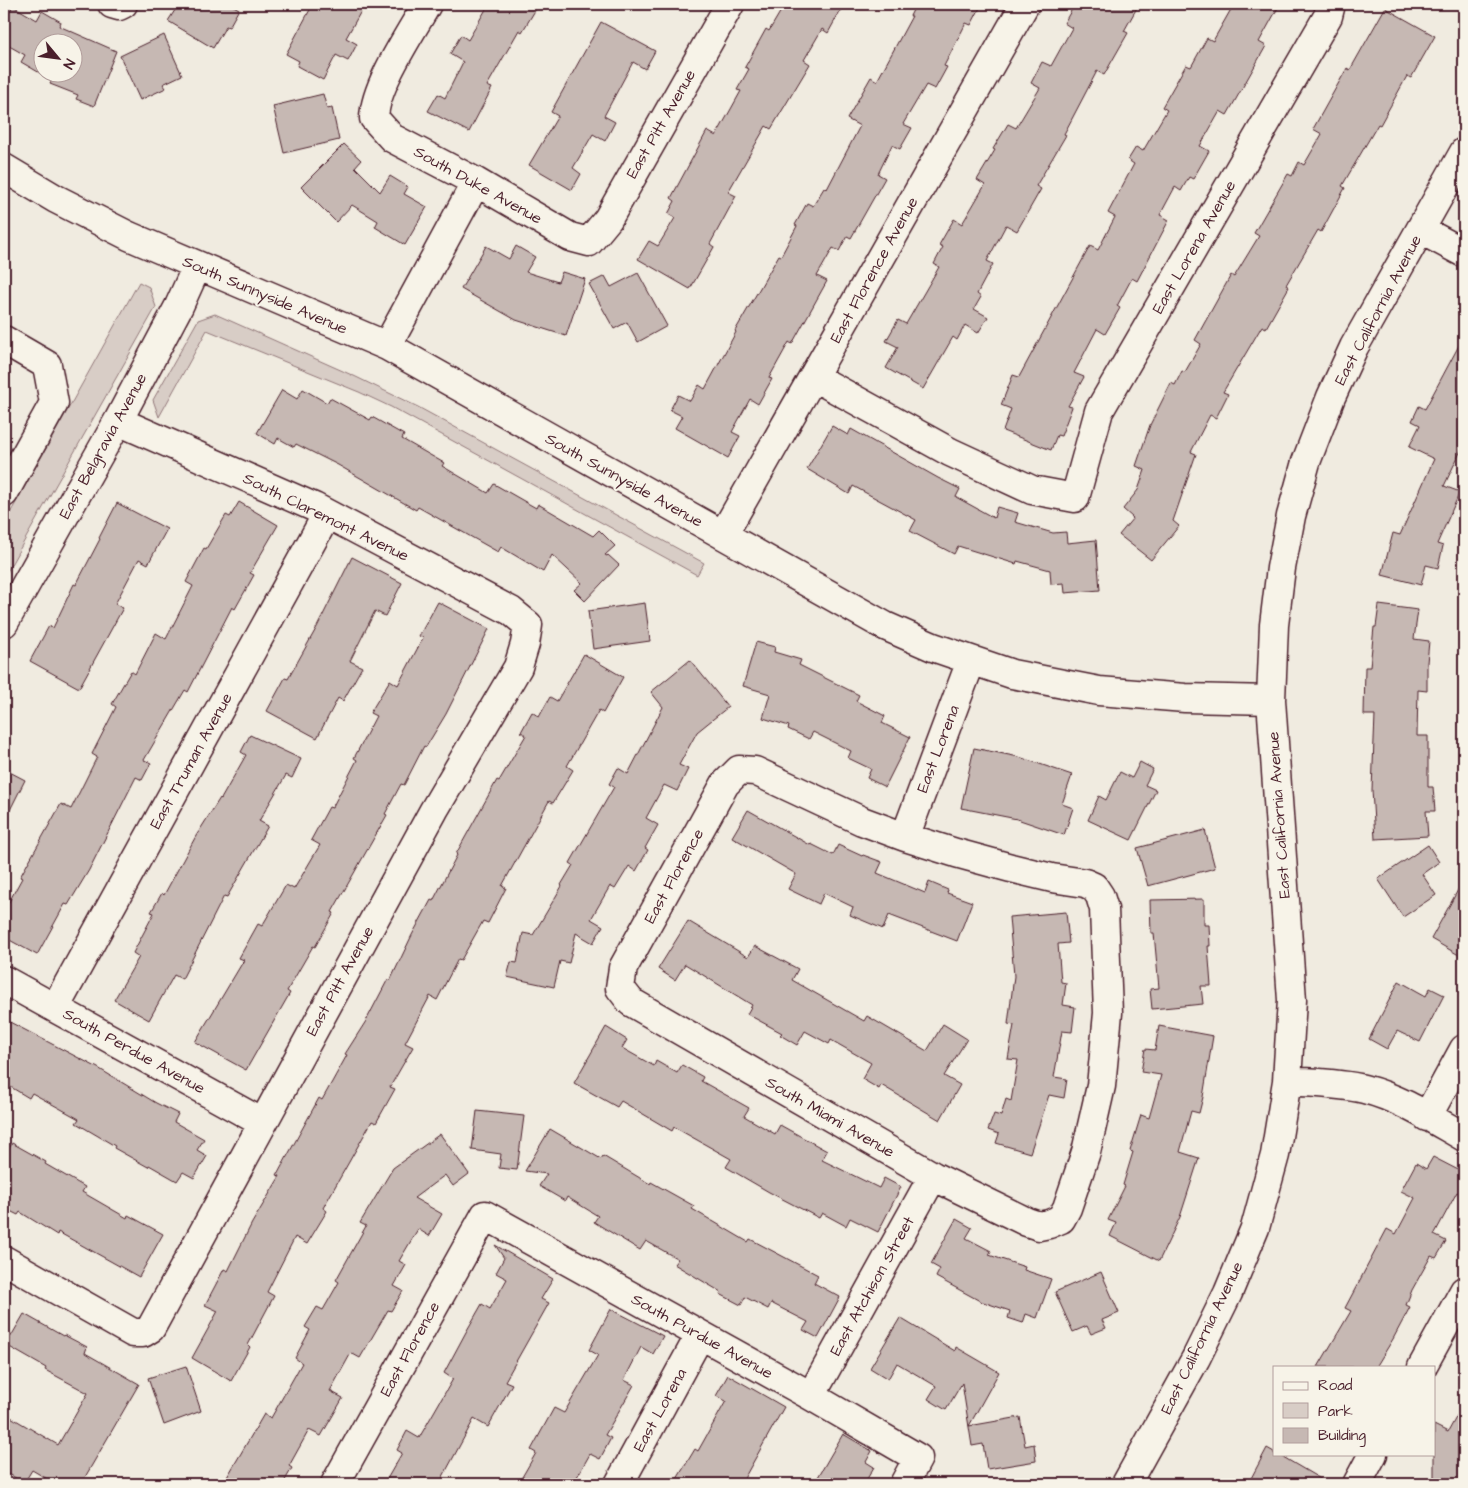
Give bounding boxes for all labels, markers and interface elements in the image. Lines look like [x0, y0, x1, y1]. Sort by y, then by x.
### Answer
north arrow [32, 32, 82, 82]
text: N [58, 55, 79, 73]
street label: East Pitt Avenue [621, 65, 701, 183]
street label: South Duke Avenue [410, 141, 546, 230]
street label: East Lorena Avenue [1147, 176, 1241, 318]
street label: East Florence Avenue [825, 193, 923, 347]
street label: East California Avenue [1329, 231, 1427, 389]
street label: South Sunnyside Avenue [179, 250, 351, 341]
street label: East Belgravia Avenue [54, 369, 153, 523]
street label: South Sunnyside Avenue [541, 427, 707, 534]
street label: South Claremont Avenue [239, 467, 413, 567]
street label: East Truman Avenue [144, 689, 238, 833]
street label: East Lorena [911, 702, 965, 796]
street label: East California Avenue [1262, 730, 1296, 899]
street label: East Florence [639, 824, 709, 927]
street label: East Pitt Avenue [301, 922, 379, 1040]
street label: South Perdue Avenue [59, 1003, 209, 1099]
street label: South Miami Avenue [762, 1071, 899, 1163]
street label: East Atchison Street [824, 1212, 920, 1360]
street label: East California Avenue [1155, 1258, 1249, 1418]
street label: South Purdue Avenue [627, 1288, 777, 1384]
street label: East Florence [375, 1297, 445, 1400]
street label: East Lorena [628, 1364, 692, 1456]
legend [1273, 1366, 1436, 1456]
text: Road [1318, 1375, 1353, 1396]
text: Park [1318, 1401, 1353, 1422]
text: Building [1318, 1425, 1366, 1447]

